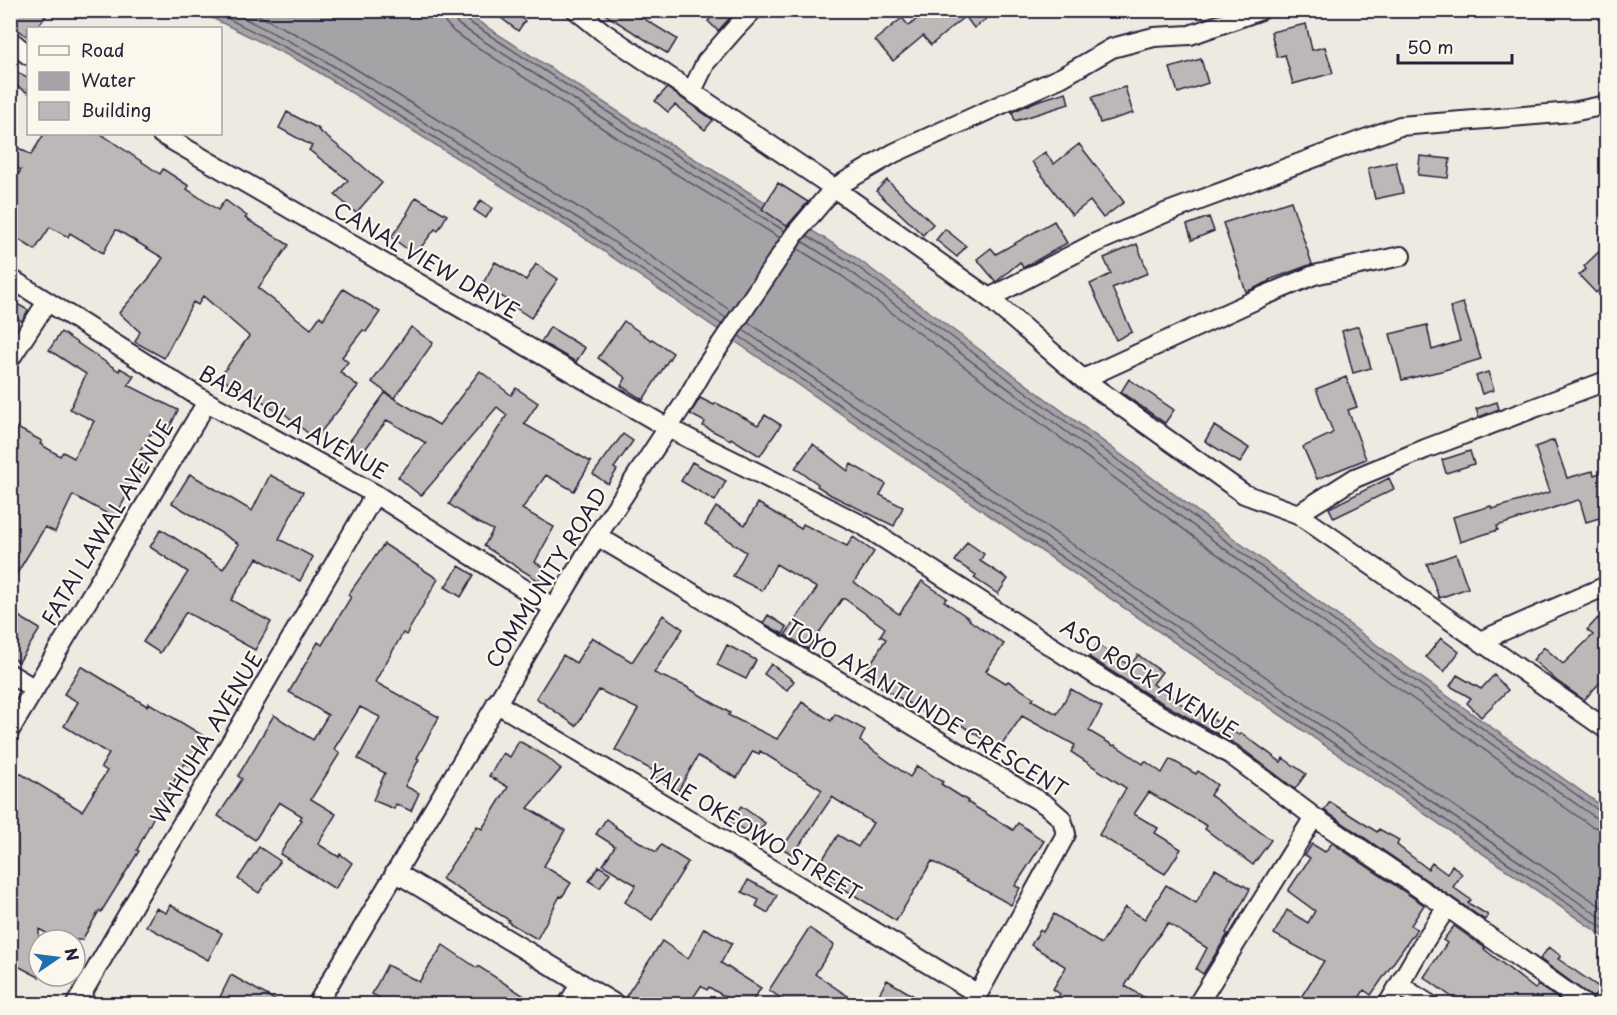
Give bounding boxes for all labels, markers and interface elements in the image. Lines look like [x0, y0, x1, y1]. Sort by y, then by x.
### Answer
legend [27, 27, 222, 135]
scale bar [1398, 27, 1512, 65]
text: 50 m [1407, 33, 1454, 60]
text: Road [81, 36, 125, 63]
text: Water [81, 66, 136, 93]
text: Building [81, 96, 151, 123]
street label: CANAL VIEW DRIVE [328, 193, 526, 326]
street label: BABALOLA AVENUE [194, 356, 394, 486]
street label: FATAI LAWAL AVENUE [32, 413, 181, 631]
street label: COMMUNITY ROAD [477, 480, 614, 674]
street label: TOYO AYANTUNDE CRESCENT [780, 610, 1075, 805]
street label: ASO ROCK AVENUE [1055, 610, 1245, 745]
street label: WAHUHA AVENUE [141, 645, 269, 829]
street label: YALE OKEOWO STREET [642, 755, 868, 908]
north arrow [27, 928, 87, 988]
text: N [59, 945, 86, 963]

